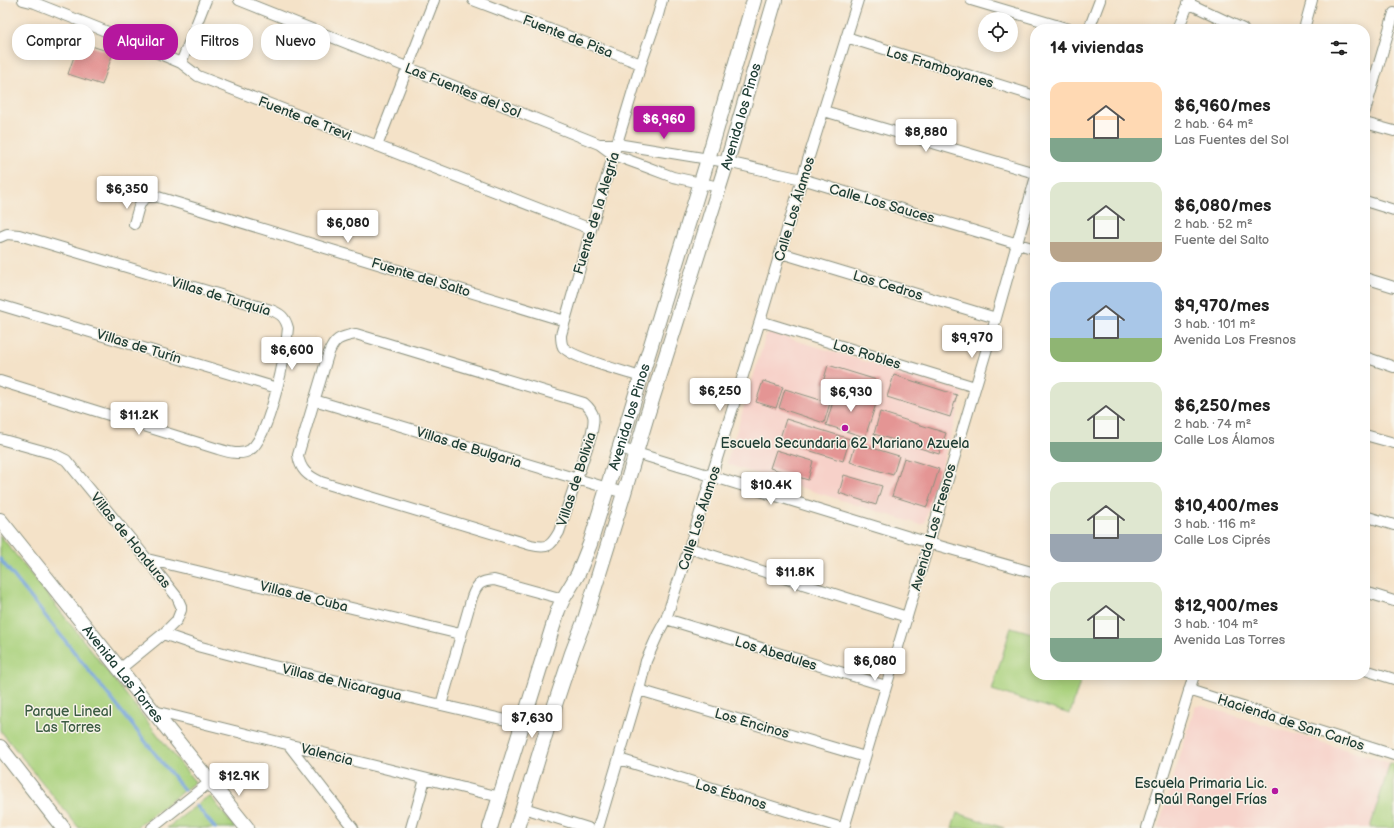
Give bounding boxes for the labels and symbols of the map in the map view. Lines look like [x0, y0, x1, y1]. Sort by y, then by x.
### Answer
street label: Fuente de Pisa [520, 11, 615, 61]
street label: Los Framboyanes [884, 43, 996, 92]
street label: Las Fuentes del Sol [402, 59, 523, 122]
street label: Avenida los Pinos [717, 61, 765, 172]
street label: Fuente de Trevi [256, 93, 354, 144]
pin: $6,960 [631, 106, 697, 140]
pin: $8,880 [893, 119, 959, 153]
street label: Fuente de la Alegría [570, 150, 623, 276]
street label: Calle Los Álamos [770, 154, 818, 264]
pin: $6,350 [94, 176, 160, 210]
street label: Calle Los Sauces [827, 180, 937, 227]
pin: $6,080 [315, 210, 381, 244]
street label: Fuente del Salto [369, 254, 472, 301]
street label: Los Cedros [851, 267, 925, 304]
street label: Villas de Turquía [169, 273, 273, 320]
pin: $9,970 [939, 325, 1005, 359]
street label: Villas de Turín [94, 326, 183, 367]
street label: Los Robles [831, 336, 903, 373]
pin: $6,600 [259, 337, 325, 371]
street label: Avenida los Pinos [605, 361, 654, 472]
pin: $6,250 [687, 378, 753, 412]
pin: $6,930 [818, 379, 884, 413]
pin: $11.2K [106, 402, 172, 436]
street label: Villas de Bulgaria [414, 423, 524, 472]
marker: Escuela Secundaria 62 Mariano Azuela [840, 423, 850, 433]
street label: Villas de Bolivia [553, 430, 600, 528]
place label: Escuela Secundaria 62 Mariano Azuela [721, 435, 969, 452]
street label: Avenida Los Fresnos [907, 462, 960, 593]
street label: Calle Los Álamos [674, 464, 724, 572]
pin: $10.4K [738, 472, 804, 506]
street label: Villas de Honduras [87, 489, 174, 592]
pin: $11.8K [762, 559, 828, 593]
street label: Villas de Cuba [258, 577, 350, 616]
street label: Avenida Las Torres [79, 622, 167, 726]
street label: Los Abedules [733, 633, 819, 674]
pin: $6,080 [842, 648, 908, 682]
street label: Villas de Nicaragua [280, 660, 404, 705]
street label: Hacienda de San Carlos [1215, 691, 1367, 754]
park label: Parque Lineal Las Torres [24, 703, 112, 736]
pin: $7,630 [499, 705, 565, 739]
street label: Los Encinos [713, 705, 791, 742]
street label: Valencia [299, 740, 355, 769]
pin: $12.9K [206, 763, 272, 797]
street label: Los Ébanos [693, 775, 769, 813]
place label: Escuela Primaria Lic. Raúl Rangel Frías [1134, 775, 1267, 808]
marker: Escuela Primaria Lic. Raúl Rangel Frías [1270, 786, 1280, 796]

